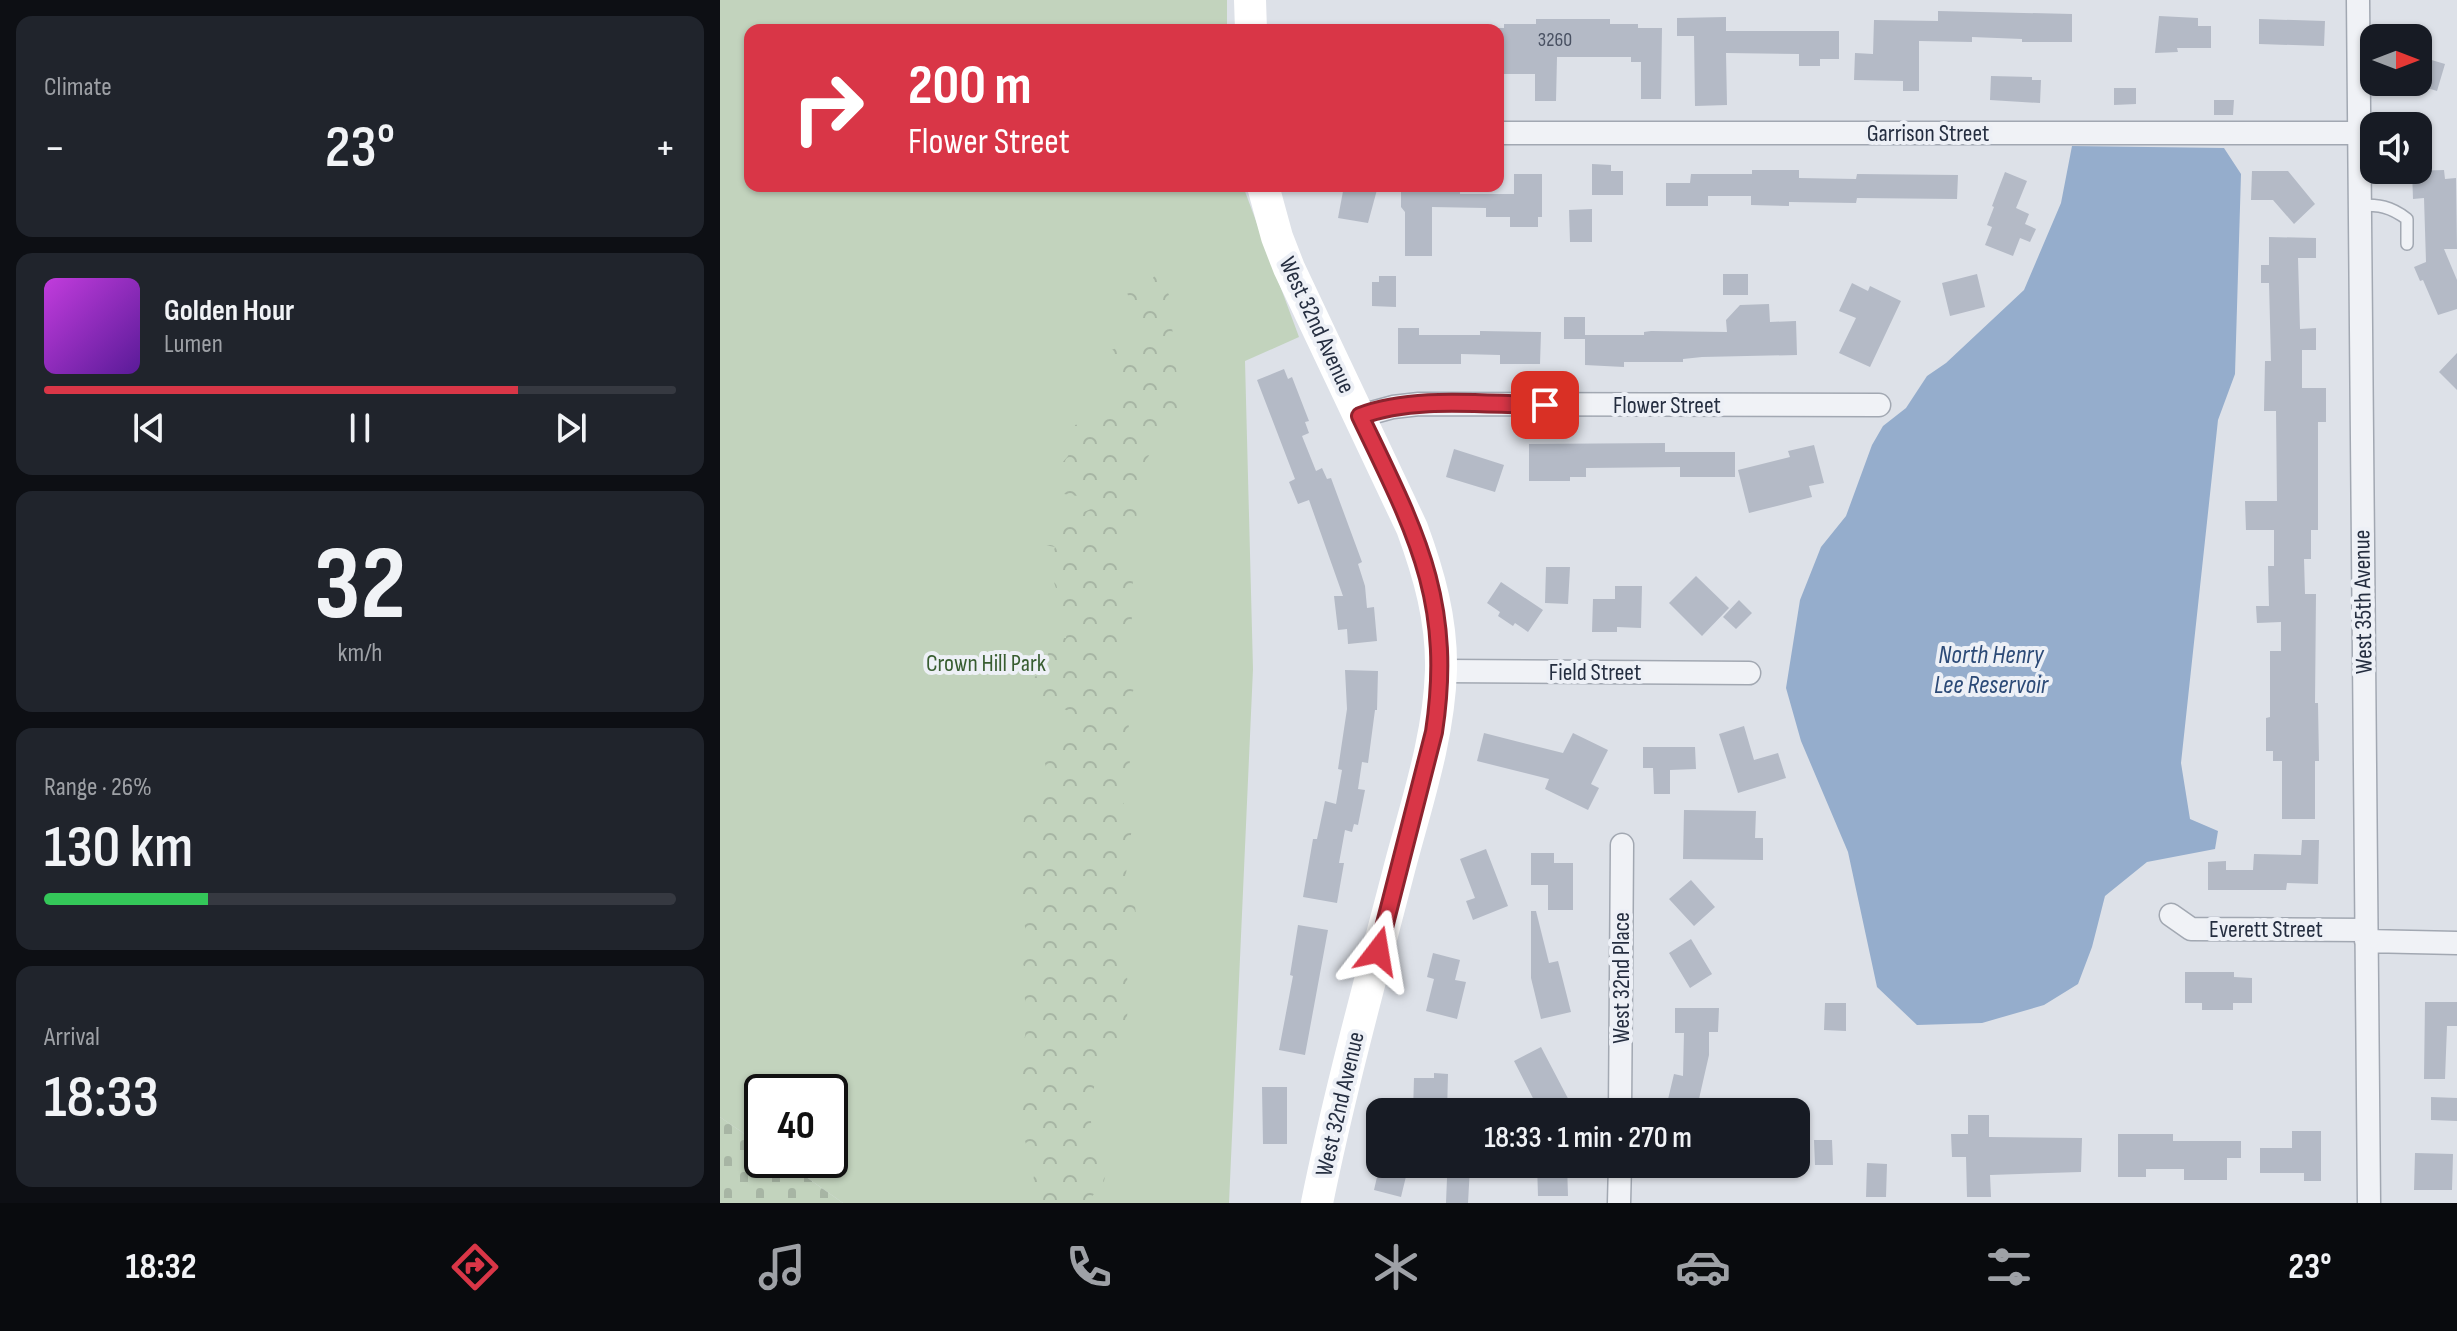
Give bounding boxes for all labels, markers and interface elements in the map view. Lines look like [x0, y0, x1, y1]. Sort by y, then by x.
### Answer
north arrow [2360, 24, 2432, 96]
map controls [2360, 24, 2432, 184]
house number: 3260 [1538, 28, 1572, 52]
text: 200 m [908, 53, 1032, 120]
icon: right [776, 56, 880, 160]
text: Climate [44, 72, 112, 103]
text: 23° [325, 112, 395, 184]
button: sound [2360, 112, 2432, 184]
street label: Garrison Street [1867, 119, 1989, 148]
text: Flower Street [908, 121, 1070, 164]
text: − [44, 122, 66, 175]
text: + [654, 122, 676, 175]
street label: West 32nd Avenue [1273, 252, 1361, 398]
text: Golden Hour [164, 293, 294, 329]
text: Lumen [164, 329, 223, 360]
pin [1511, 371, 1579, 439]
icon: arrive [1523, 383, 1567, 427]
street label: Flower Street [1613, 391, 1721, 420]
icon: previous [127, 406, 171, 450]
icon: pause [338, 406, 382, 450]
icon: next [549, 406, 593, 450]
text: 32 [314, 523, 406, 648]
street label: West 35th Avenue [2347, 530, 2379, 674]
text: km/h [338, 638, 382, 669]
water label: North Henry Lee Reservoir [1934, 640, 2050, 701]
park label: Crown Hill Park [926, 649, 1046, 678]
street label: Field Street [1549, 658, 1641, 687]
text: Range · 26% [44, 772, 152, 803]
text: 130 km [44, 812, 193, 884]
position arrow [1336, 909, 1420, 993]
street label: West 32nd Place [1607, 912, 1636, 1044]
street label: Everett Street [2209, 915, 2323, 944]
text: Arrival [44, 1022, 100, 1053]
street label: West 32nd Avenue [1309, 1029, 1371, 1179]
text: 18:33 [44, 1062, 159, 1134]
speed limit sign: 40 [744, 1074, 848, 1178]
text: 18:33 · 1 min · 270 m [1484, 1120, 1692, 1156]
icon: directions [447, 1239, 503, 1295]
icon: music [754, 1239, 810, 1295]
icon: phone [1061, 1239, 1117, 1295]
icon: climate [1368, 1239, 1424, 1295]
icon: car [1675, 1239, 1731, 1295]
icon: filters [1981, 1239, 2037, 1295]
text: 18:32 [125, 1246, 196, 1289]
text: 23° [2288, 1246, 2331, 1289]

